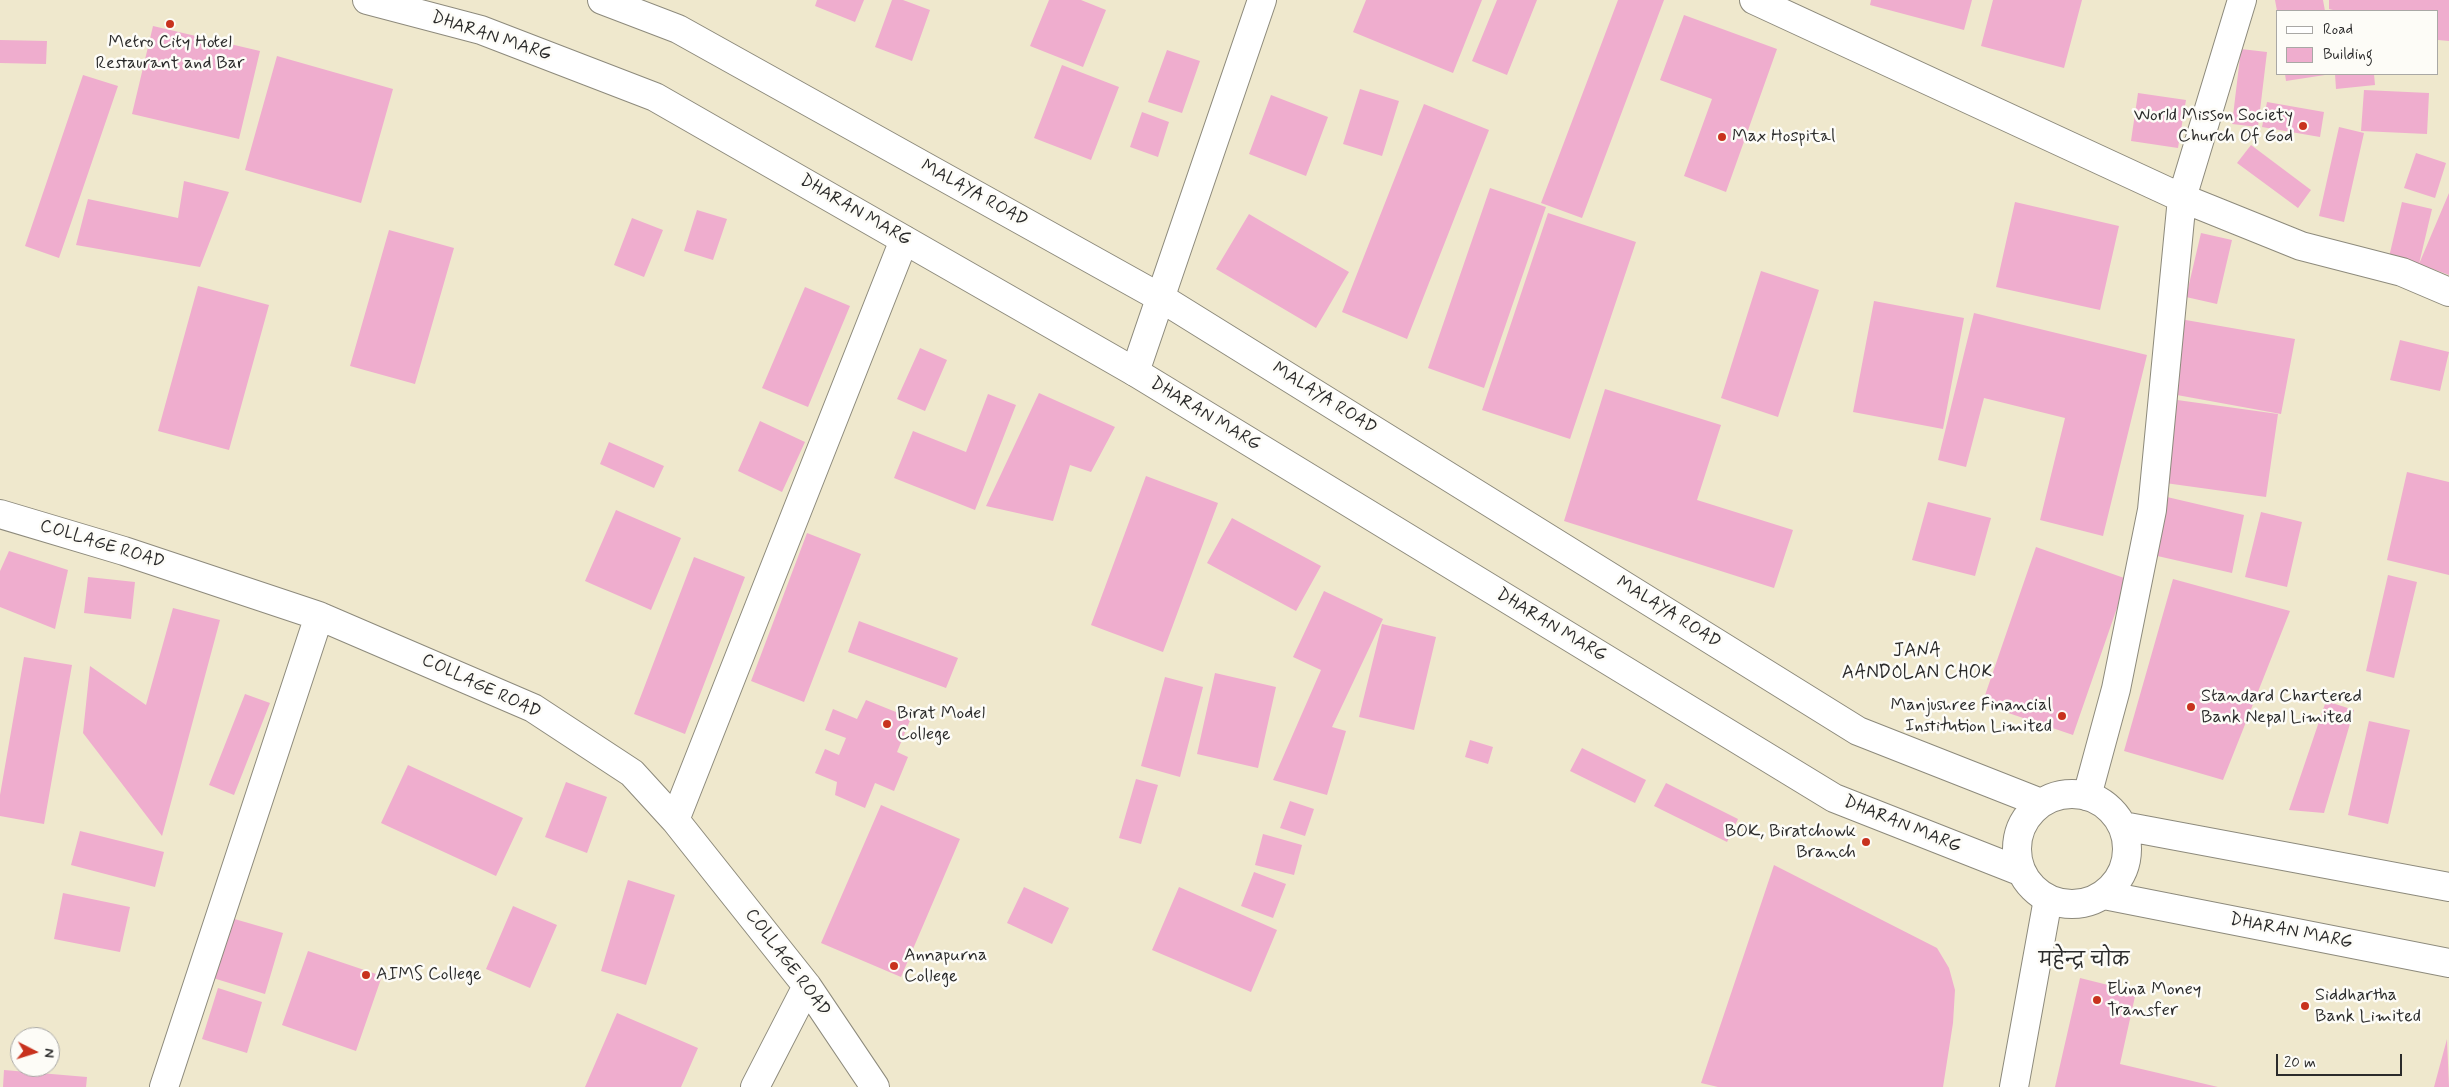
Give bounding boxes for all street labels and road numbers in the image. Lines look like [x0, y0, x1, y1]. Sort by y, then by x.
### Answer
street label: DHARAN MARG [428, 7, 554, 67]
street label: MALAYA ROAD [917, 156, 1031, 232]
street label: DHARAN MARG [796, 170, 914, 252]
street label: MALAYA ROAD [1268, 358, 1380, 440]
street label: DHARAN MARG [1146, 374, 1264, 456]
street label: COLLAGE ROAD [37, 516, 167, 574]
street label: MALAYA ROAD [1612, 572, 1724, 654]
street label: DHARAN MARG [1492, 585, 1610, 667]
street label: COLLAGE ROAD [418, 650, 544, 724]
street label: DHARAN MARG [1840, 792, 1964, 858]
street label: COLLAGE ROAD [739, 905, 835, 1021]
street label: DHARAN MARG [2228, 909, 2354, 955]

